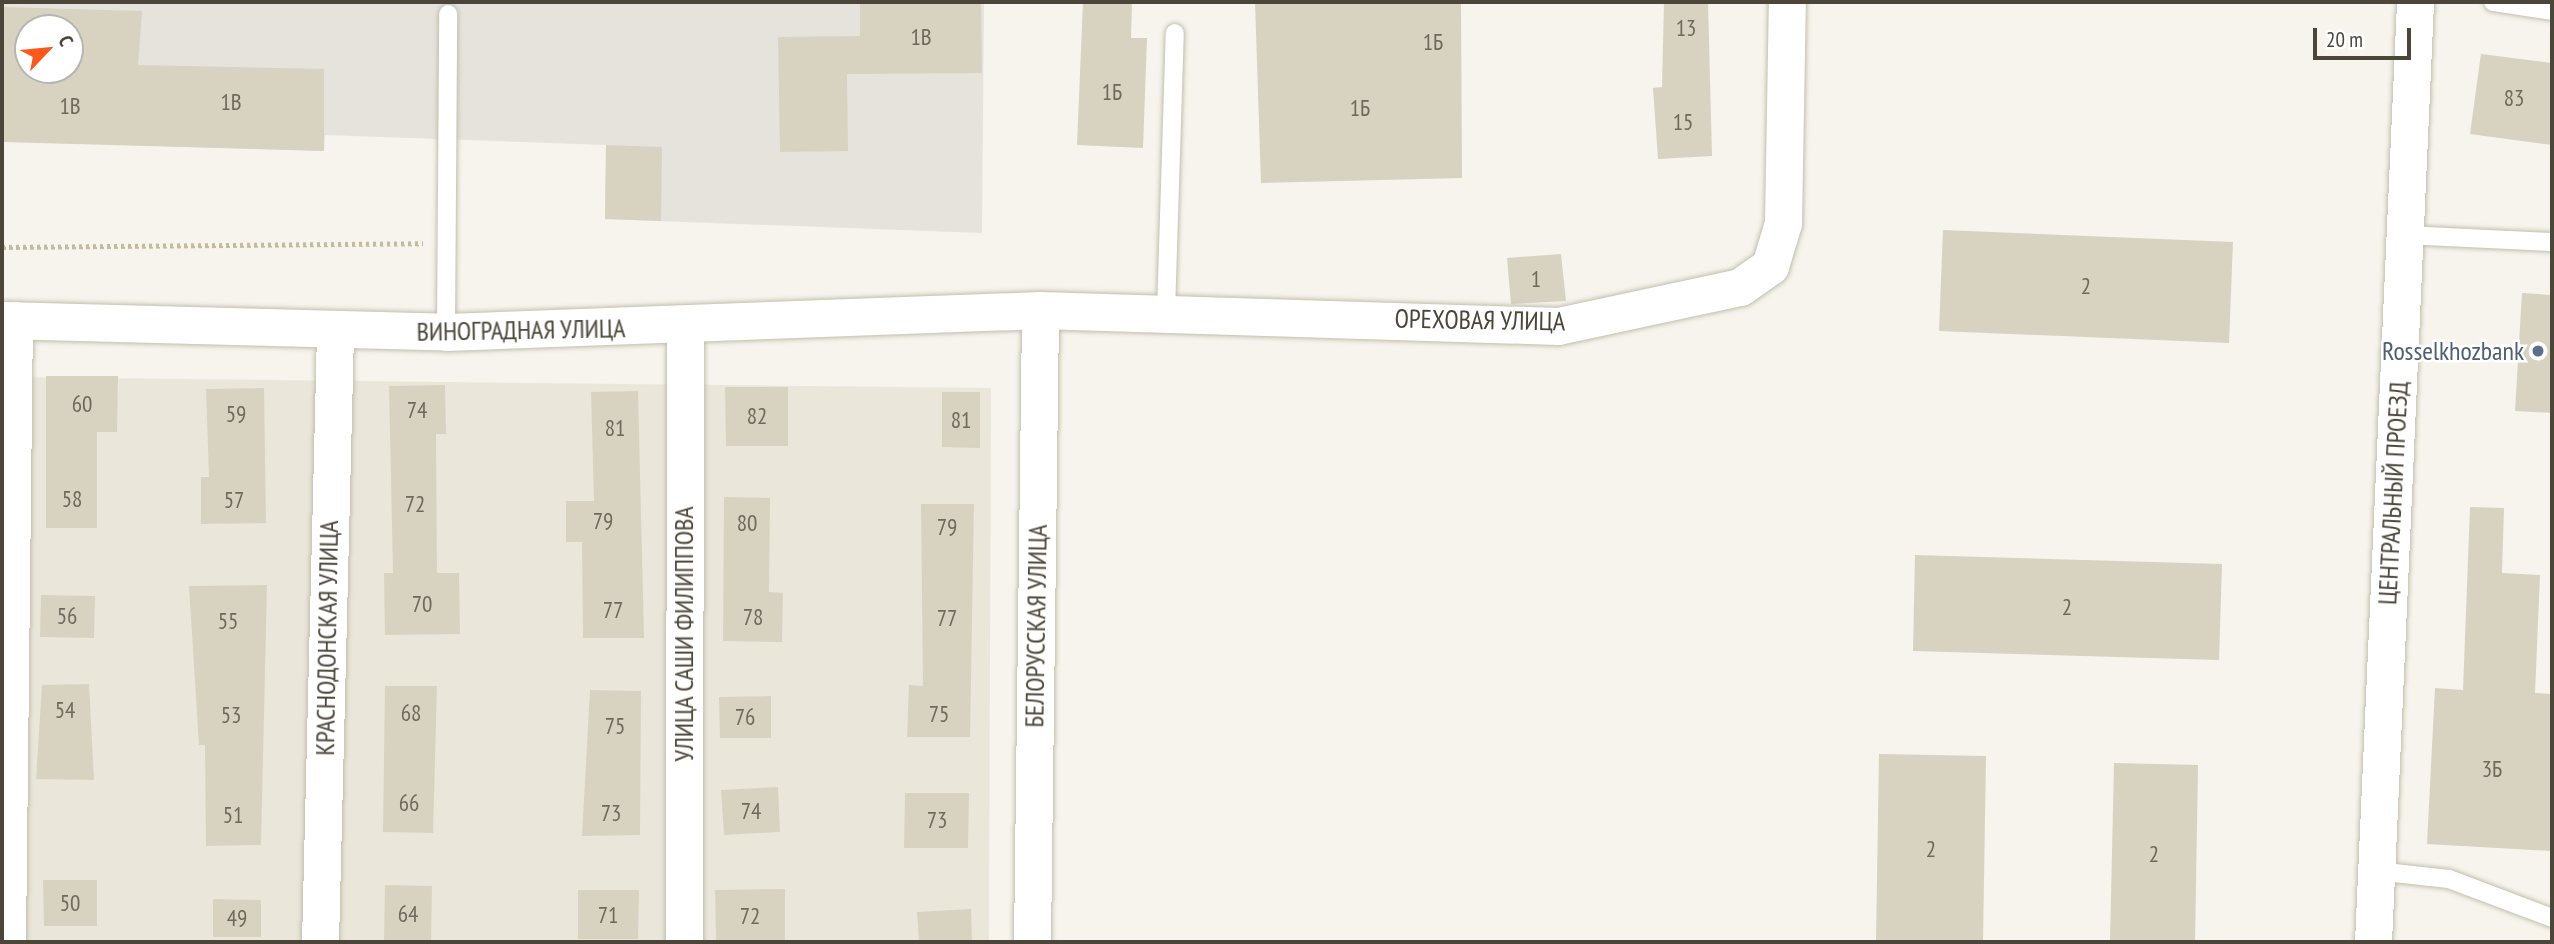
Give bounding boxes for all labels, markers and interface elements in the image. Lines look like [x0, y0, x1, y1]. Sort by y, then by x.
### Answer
north arrow [14, 14, 84, 84]
house number: 13 [1676, 14, 1696, 42]
scale bar [2316, 14, 2414, 58]
house number: 1В [910, 23, 932, 51]
text: 20 m [2326, 26, 2363, 53]
house number: 1Б [1423, 28, 1443, 56]
text: С [53, 32, 79, 50]
house number: 1Б [1102, 78, 1122, 106]
house number: 83 [2504, 84, 2524, 112]
house number: 1В [220, 88, 242, 116]
house number: 1В [59, 92, 81, 120]
house number: 1Б [1350, 94, 1370, 122]
house number: 15 [1673, 108, 1693, 136]
house number: 1 [1531, 265, 1541, 293]
house number: 2 [2081, 272, 2091, 300]
street label: ОРЕХОВАЯ УЛИЦА [1394, 303, 1566, 337]
street label: ВИНОГРАДНАЯ УЛИЦА [416, 313, 626, 347]
place label: Rosselkhozbank [2382, 335, 2524, 367]
marker: Rosselkhozbank [2530, 343, 2546, 359]
street label: ЦЕНТРАЛЬНЫЙ ПРОЕЗД [2372, 380, 2414, 606]
house number: 60 [72, 390, 92, 418]
house number: 74 [407, 396, 427, 424]
house number: 59 [226, 400, 246, 428]
house number: 82 [747, 402, 767, 430]
house number: 81 [951, 406, 971, 434]
house number: 81 [605, 414, 625, 442]
house number: 58 [62, 485, 82, 513]
house number: 57 [224, 486, 244, 514]
house number: 72 [405, 490, 425, 518]
street label: УЛИЦА САШИ ФИЛИППОВА [668, 506, 700, 762]
house number: 79 [593, 507, 613, 535]
house number: 80 [737, 509, 757, 537]
house number: 79 [937, 513, 957, 541]
street label: КРАСНОДОНСКАЯ УЛИЦА [309, 520, 345, 756]
street label: БЕЛОРУССКАЯ УЛИЦА [1019, 524, 1053, 728]
house number: 70 [412, 590, 432, 618]
house number: 2 [2062, 593, 2072, 621]
house number: 77 [603, 596, 623, 624]
house number: 56 [57, 602, 77, 630]
house number: 78 [743, 603, 763, 631]
house number: 77 [937, 604, 957, 632]
house number: 55 [218, 607, 238, 635]
house number: 54 [55, 696, 75, 724]
house number: 68 [401, 699, 421, 727]
house number: 75 [929, 700, 949, 728]
house number: 53 [221, 701, 241, 729]
house number: 76 [735, 703, 755, 731]
house number: 75 [605, 712, 625, 740]
house number: 3Б [2482, 755, 2502, 783]
house number: 66 [399, 789, 419, 817]
house number: 74 [741, 797, 761, 825]
house number: 73 [601, 799, 621, 827]
house number: 51 [223, 801, 243, 829]
house number: 73 [927, 806, 947, 834]
house number: 2 [1926, 835, 1936, 863]
house number: 2 [2149, 840, 2159, 868]
house number: 50 [60, 889, 80, 917]
house number: 64 [398, 900, 418, 928]
house number: 71 [598, 901, 618, 929]
house number: 72 [740, 902, 760, 930]
house number: 49 [227, 904, 247, 932]

